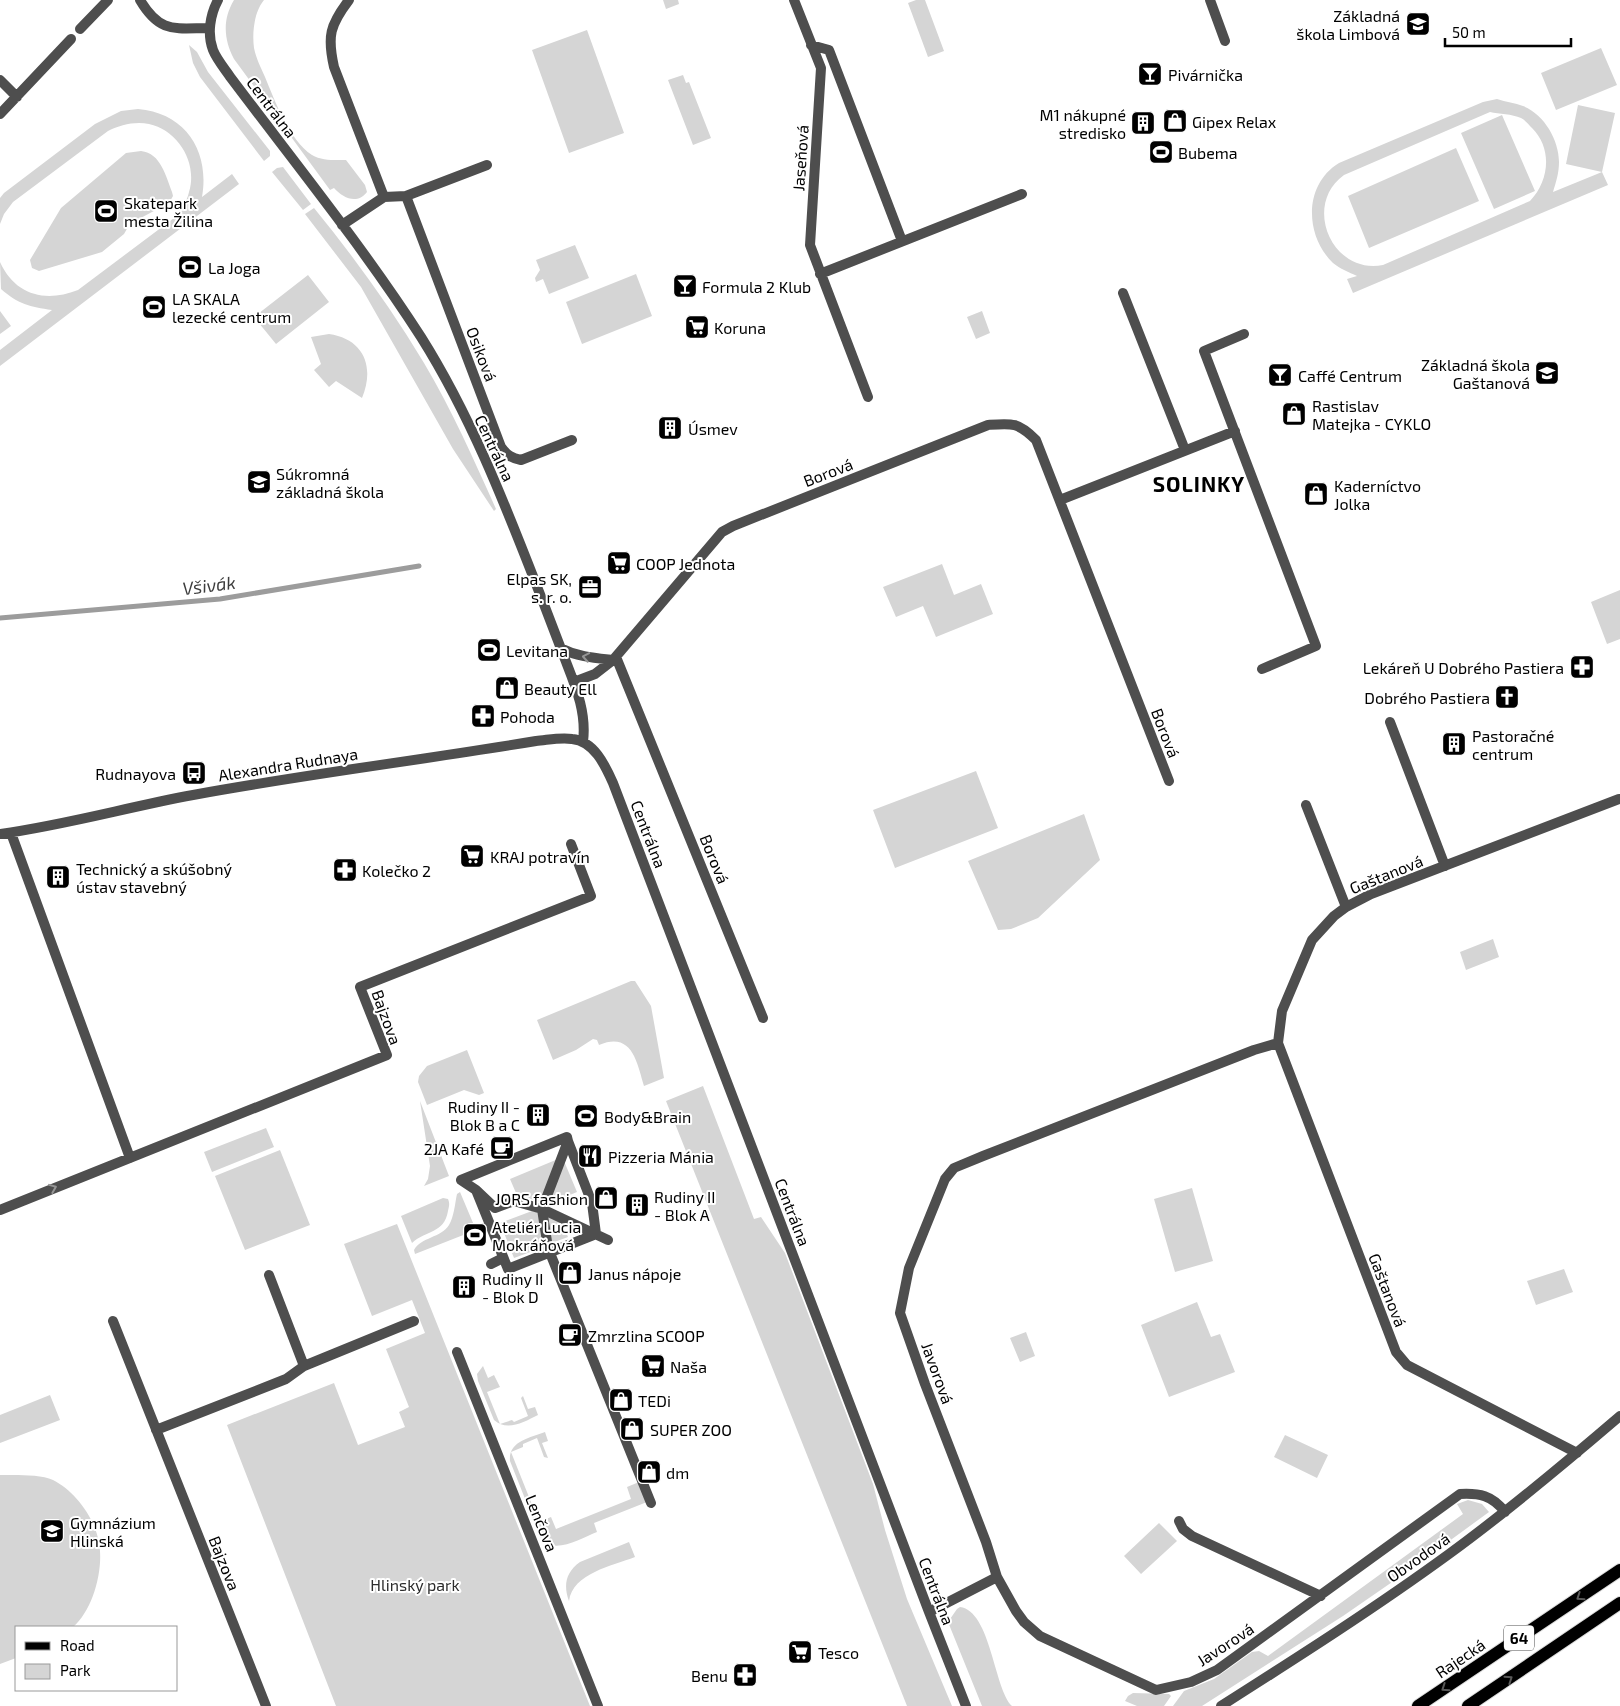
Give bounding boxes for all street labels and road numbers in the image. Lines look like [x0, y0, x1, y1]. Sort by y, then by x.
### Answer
street label: Centrálna [243, 73, 301, 141]
street label: Jaseňová [788, 124, 812, 192]
street label: Osiková [463, 324, 501, 384]
street label: Centrálna [471, 412, 519, 484]
street label: Borová [801, 454, 855, 490]
street label: Borová [1148, 706, 1184, 760]
street label: Alexandra Rudnaya [217, 744, 359, 784]
street label: Centrálna [627, 797, 671, 871]
street label: Borová [697, 832, 733, 886]
street label: Gaštanová [1347, 851, 1425, 897]
street label: Bajzova [367, 987, 406, 1047]
street label: Centrálna [771, 1175, 815, 1249]
street label: Gaštanová [1365, 1251, 1411, 1329]
street label: Javorová [918, 1340, 958, 1406]
street label: Lenčova [522, 1492, 562, 1554]
street label: Obvodová [1383, 1528, 1453, 1586]
street label: Bajzova [205, 1533, 244, 1593]
street label: Centrálna [915, 1554, 959, 1628]
street label: Javorová [1193, 1619, 1257, 1669]
road number: 64 [1504, 1626, 1534, 1650]
street label: Rajecká [1431, 1634, 1489, 1682]

